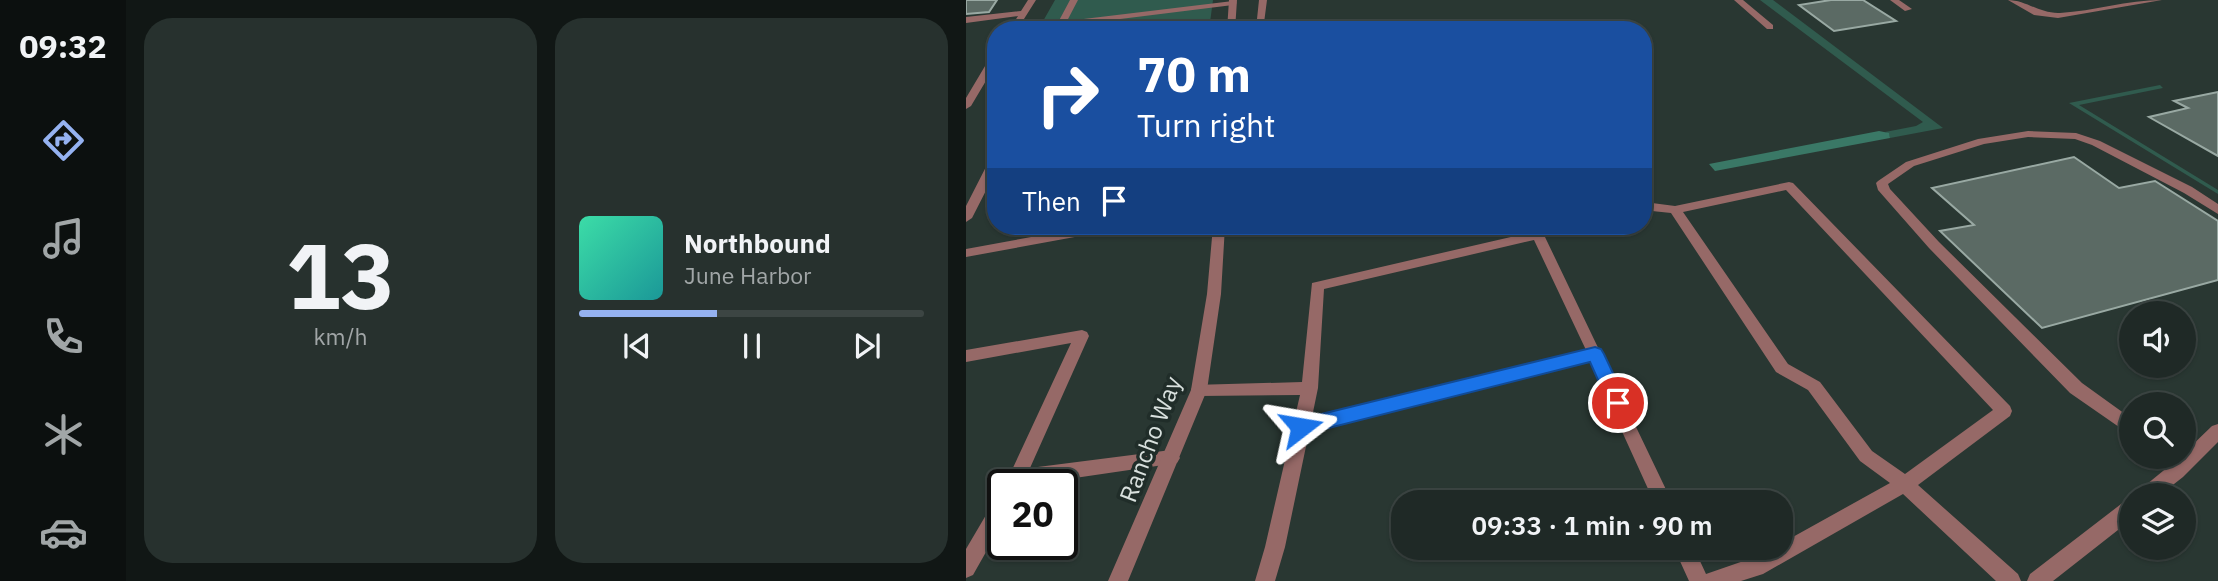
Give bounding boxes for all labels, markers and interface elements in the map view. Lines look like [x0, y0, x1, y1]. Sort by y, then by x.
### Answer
text: 09:32 [19, 25, 107, 67]
text: 70 m [1137, 42, 1251, 105]
icon: right [1022, 49, 1113, 140]
text: Turn right [1137, 104, 1275, 146]
icon: directions [39, 116, 88, 165]
icon: arrive [1095, 182, 1133, 220]
text: Then [1022, 184, 1081, 218]
icon: music [39, 214, 88, 263]
text: 13 [286, 216, 395, 334]
text: Northbound [684, 226, 831, 260]
text: June Harbor [684, 260, 812, 290]
map controls [2119, 301, 2196, 560]
button: sound [2119, 301, 2196, 378]
icon: phone [39, 312, 88, 361]
text: km/h [313, 321, 368, 351]
icon: previous [618, 327, 656, 365]
icon: pause [733, 327, 771, 365]
icon: next [848, 327, 886, 365]
street label: Rancho Way [1111, 372, 1189, 506]
pin [1588, 373, 1648, 433]
icon: arrive [1599, 384, 1637, 422]
position arrow [1264, 390, 1338, 464]
button: search [2119, 392, 2196, 469]
icon: climate [39, 410, 88, 459]
speed limit sign: 20 [987, 469, 1078, 560]
button: layers [2119, 483, 2196, 560]
icon: car [39, 508, 88, 557]
text: 09:33 · 1 min · 90 m [1471, 508, 1713, 542]

